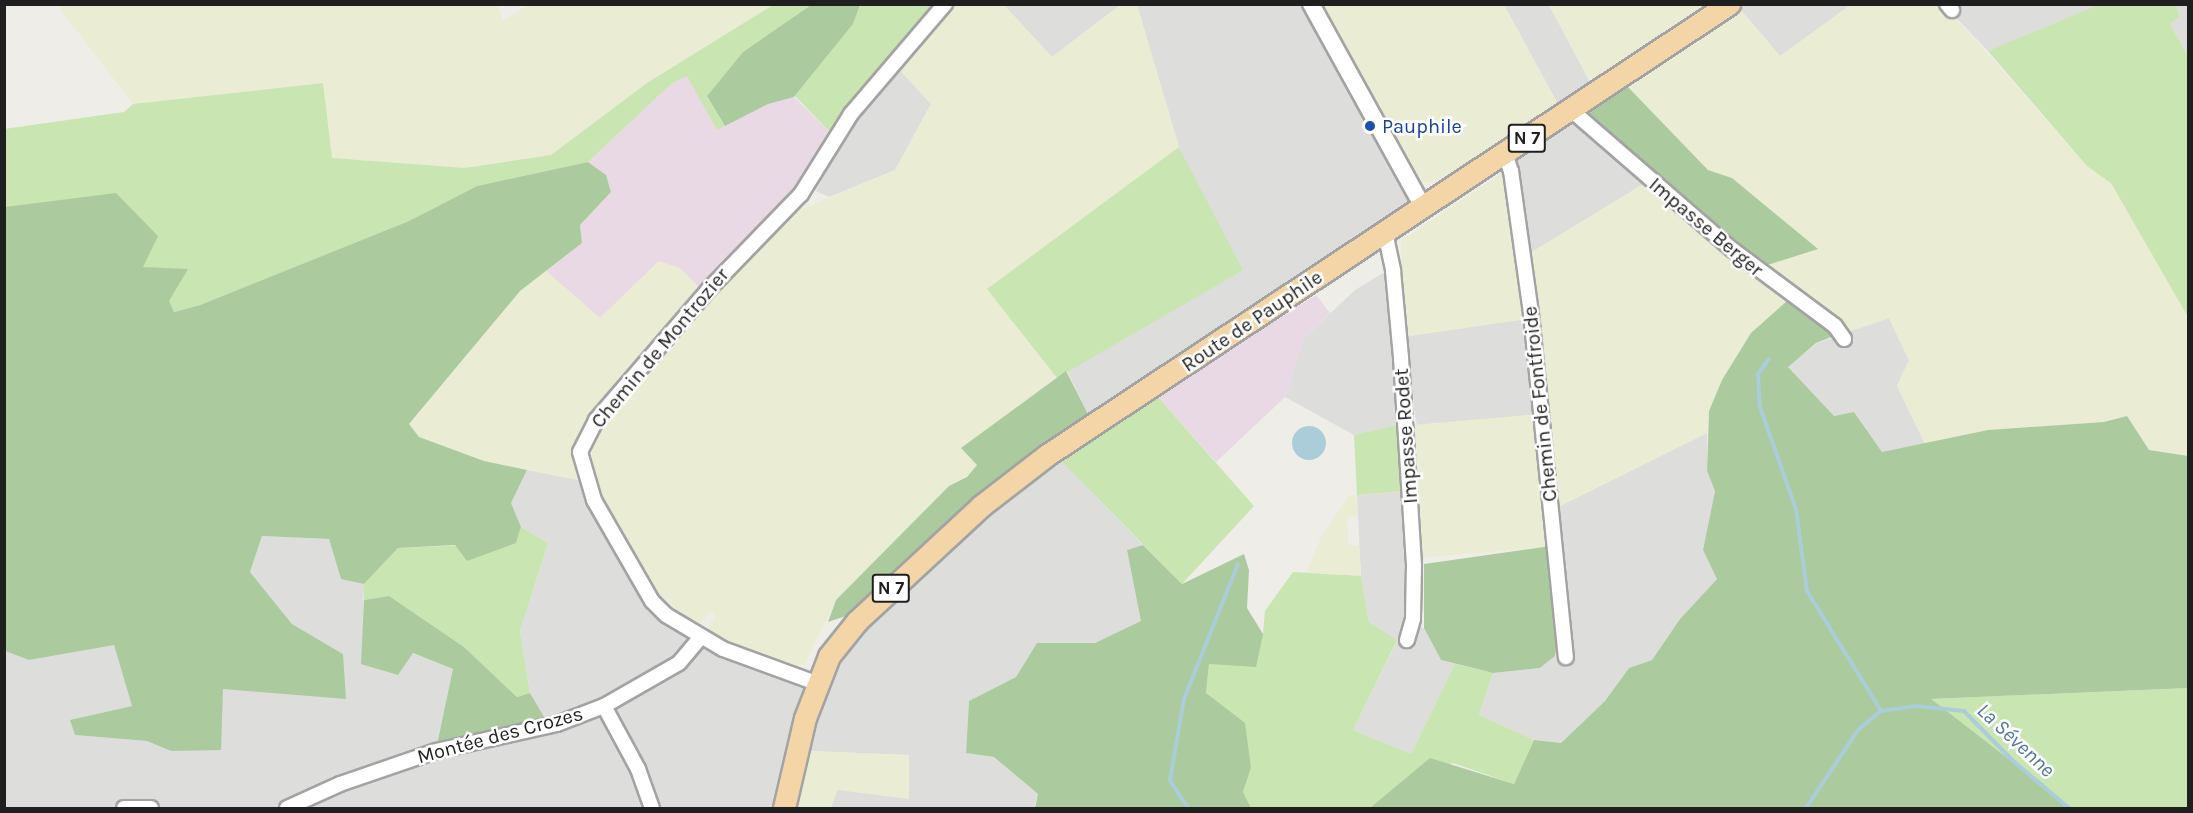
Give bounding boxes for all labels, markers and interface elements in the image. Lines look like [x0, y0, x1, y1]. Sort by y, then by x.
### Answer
place label: Pauphile [1382, 114, 1462, 138]
marker: Pauphile [1363, 119, 1377, 133]
road number: N 7 [1508, 123, 1546, 153]
street label: Impasse Berger [1644, 172, 1768, 282]
street label: Chemin de Montrozier [586, 263, 734, 433]
street label: Route de Pauphile [1177, 265, 1327, 377]
street label: Chemin de Fontfroide [1518, 305, 1562, 503]
street label: Impasse Rodet [1389, 367, 1423, 505]
road number: N 7 [872, 573, 910, 603]
water label: La Sévenne [1972, 698, 2060, 782]
street label: Montée des Crozes [414, 701, 586, 769]

